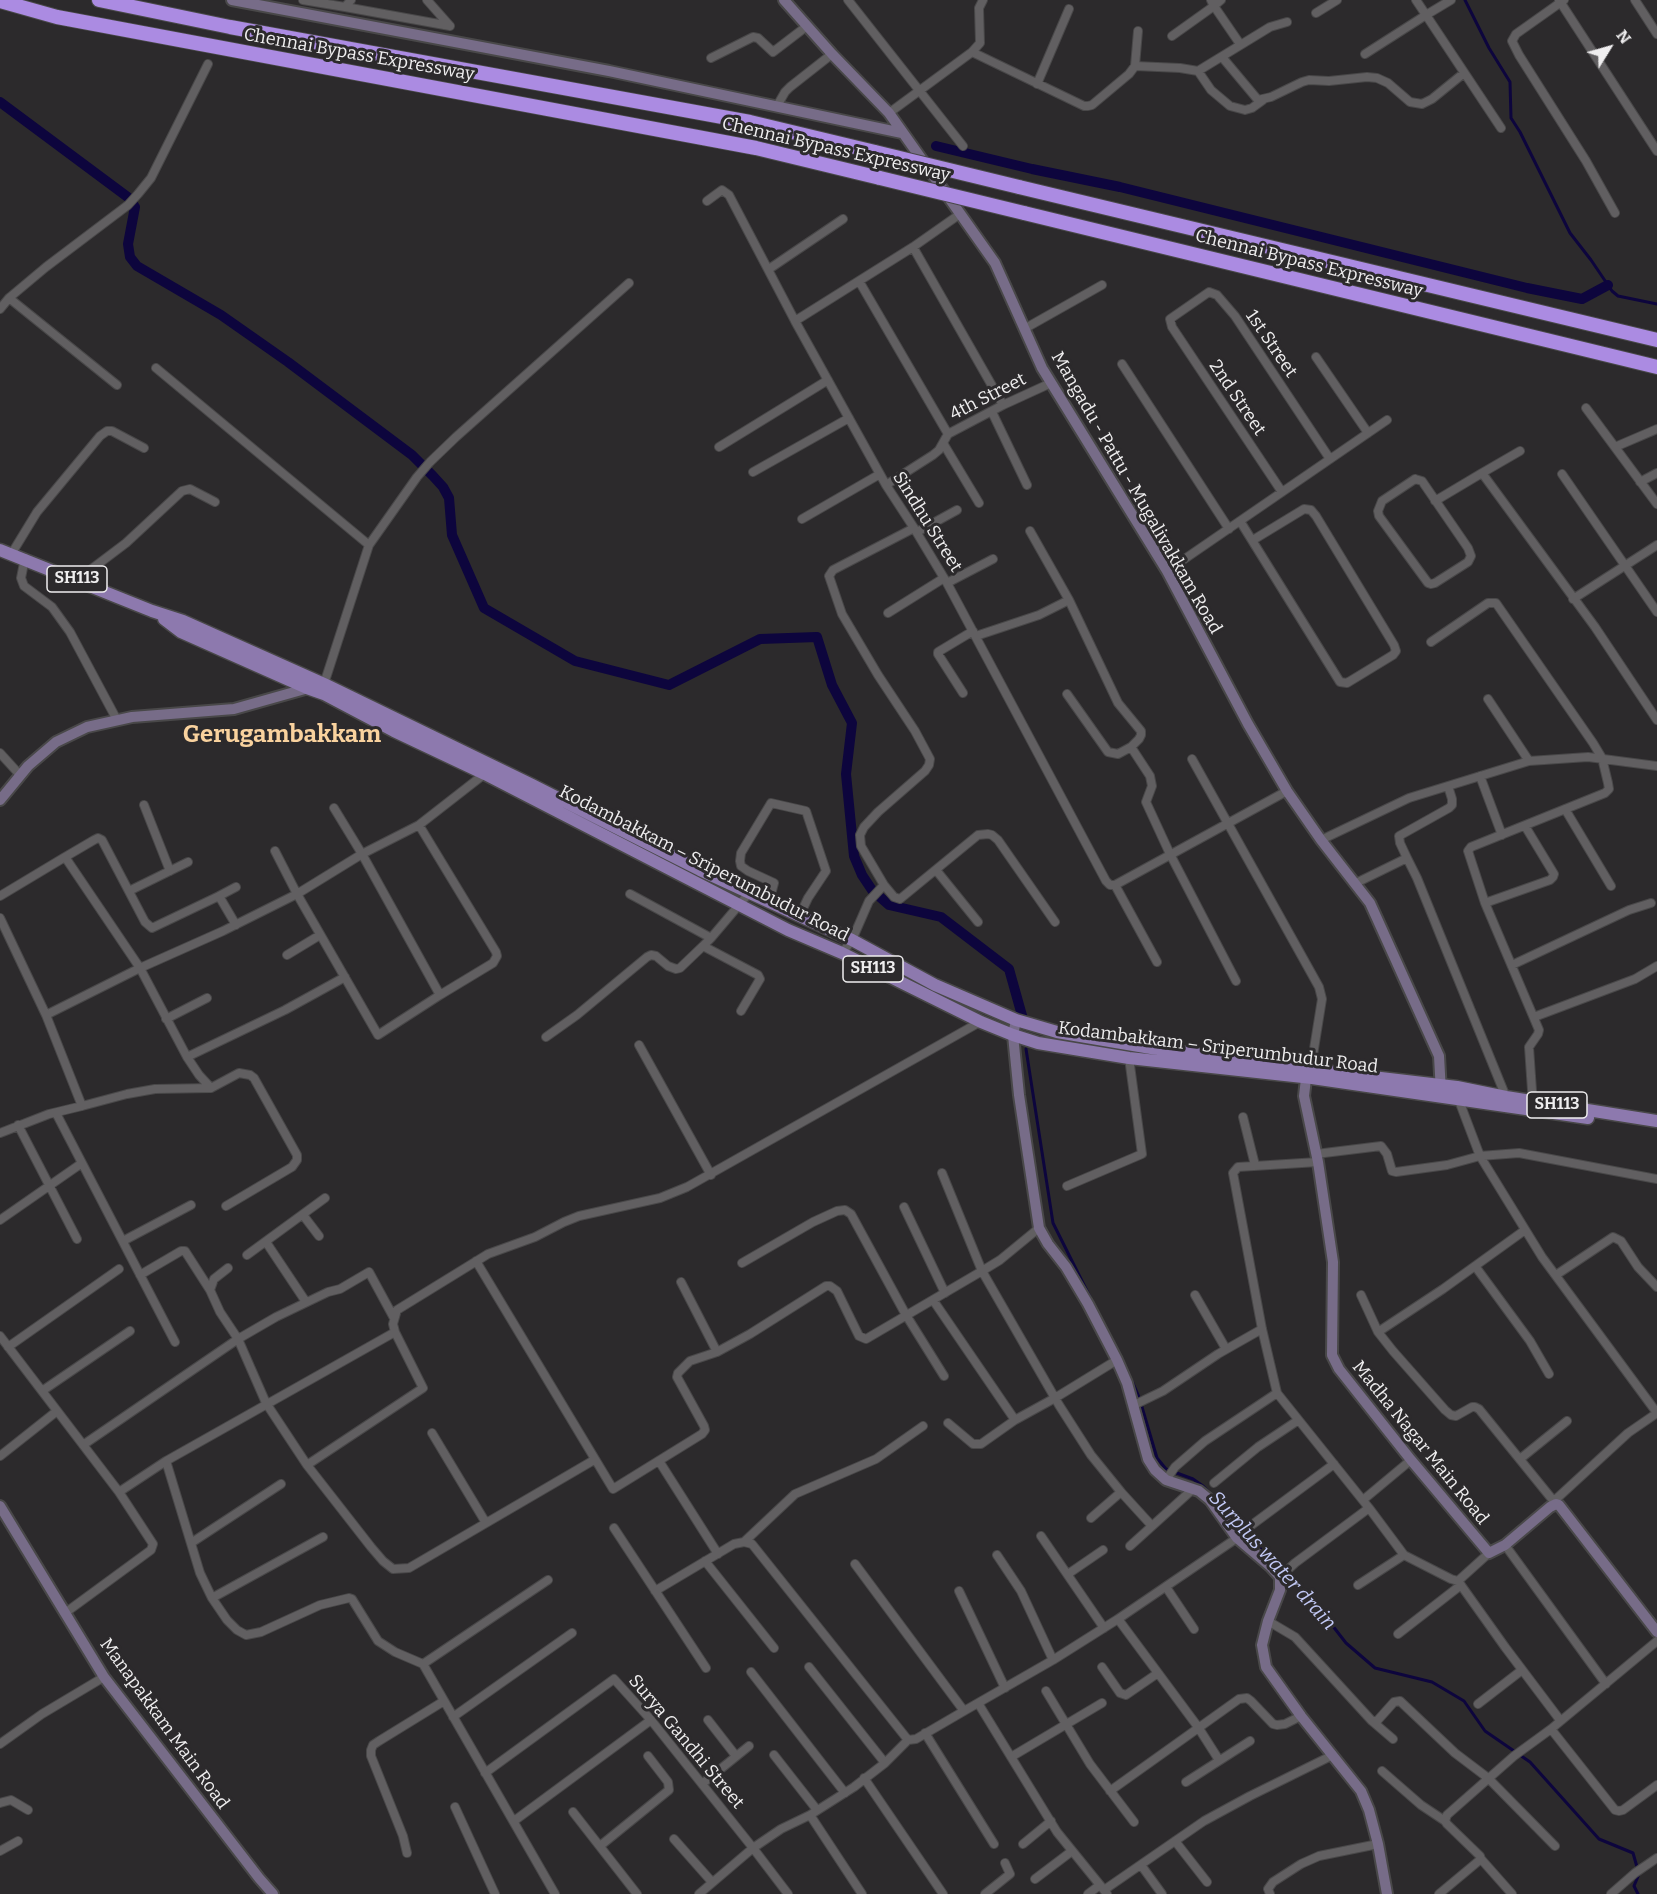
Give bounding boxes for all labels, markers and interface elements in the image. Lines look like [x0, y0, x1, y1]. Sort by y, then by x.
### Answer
north arrow [1579, 18, 1639, 78]
street label: Chennai Bypass Expressway [242, 24, 476, 86]
text: N [1612, 26, 1635, 48]
street label: Chennai Bypass Expressway [720, 113, 952, 187]
street label: Chennai Bypass Expressway [1193, 225, 1425, 303]
street label: 1st Street [1241, 306, 1301, 382]
street label: Mangadu - Pattu - Mugalivakkam Road [1046, 348, 1226, 638]
street label: 2nd Street [1204, 356, 1270, 440]
street label: 4th Street [946, 369, 1030, 425]
street label: Sindhu Street [888, 468, 966, 576]
road number: SH113 [47, 566, 107, 592]
district label: Gerugambakkam [183, 721, 381, 749]
street label: Kodambakkam – Sriperumbudur Road [555, 781, 853, 947]
road number: SH113 [843, 956, 903, 982]
street label: Kodambakkam – Sriperumbudur Road [1057, 1018, 1379, 1078]
road number: SH113 [1527, 1092, 1587, 1118]
street label: Madha Nagar Main Road [1347, 1357, 1493, 1529]
water label: Surplus water drain [1203, 1487, 1341, 1635]
street label: Manapakkam Main Road [95, 1634, 233, 1814]
street label: Surya Gandhi Street [624, 1671, 748, 1813]

